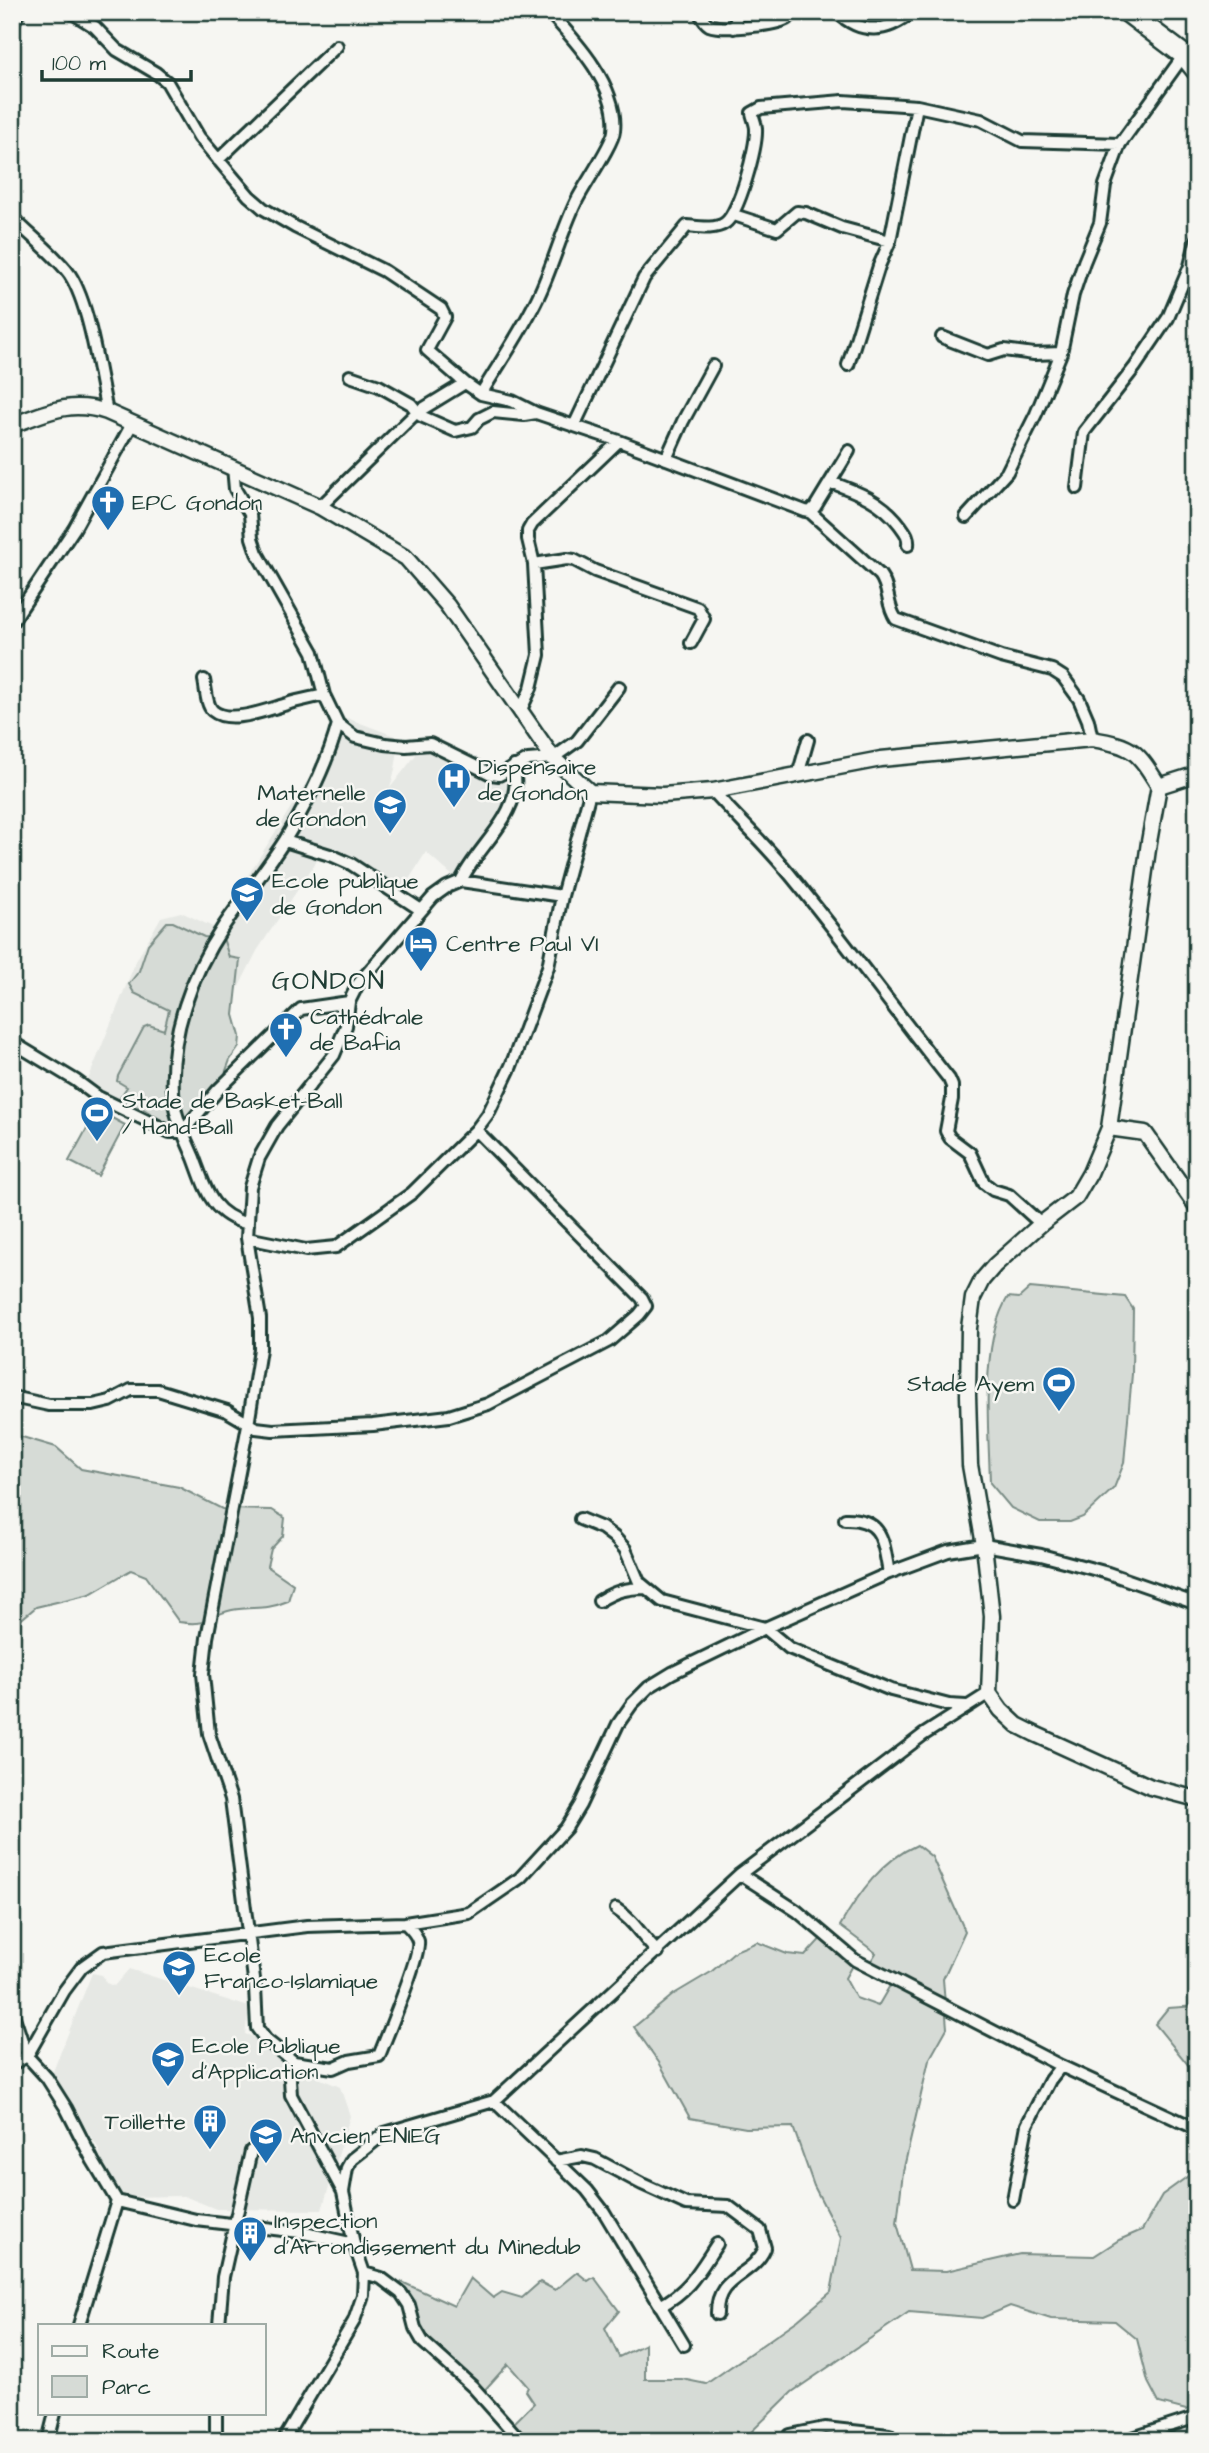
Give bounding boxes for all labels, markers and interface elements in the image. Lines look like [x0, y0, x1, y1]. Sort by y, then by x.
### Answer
scale bar [42, 38, 191, 82]
text: 100 m [52, 49, 107, 78]
church icon: EPC Gondon [89, 483, 127, 532]
place label: EPC Gondon [132, 487, 262, 519]
place label: Dispensaire de Gondon [478, 751, 597, 809]
hospital icon: Dispensaire de Gondon [435, 760, 473, 809]
place label: Maternelle de Gondon [256, 777, 366, 835]
school or university icon: Maternelle de Gondon [371, 786, 409, 835]
place label: Ecole publique de Gondon [272, 865, 419, 923]
school or university icon: Ecole publique de Gondon [228, 874, 266, 923]
hotel icon: Centre Paul VI [402, 924, 440, 973]
place label: Centre Paul VI [446, 928, 599, 960]
district label: GONDON [272, 963, 386, 999]
place label: Cathédrale de Bafia [310, 1001, 423, 1059]
church icon: Cathédrale de Bafia [267, 1010, 305, 1059]
place label: Stade de Basket-Ball / Hand-Ball [122, 1085, 343, 1143]
sports icon: Stade de Basket-Ball / Hand-Ball [78, 1094, 116, 1143]
sports icon: Stade Ayem [1040, 1364, 1078, 1413]
place label: Stade Ayem [907, 1368, 1034, 1401]
place label: Ecole Franco-Islamique [204, 1939, 378, 1997]
school or university icon: Ecole Franco-Islamique [160, 1948, 198, 1997]
place label: Ecole Publique d'Application [192, 2030, 341, 2088]
school or university icon: Ecole Publique d'Application [149, 2039, 187, 2088]
building icon: Toillette [191, 2102, 229, 2151]
place label: Toillette [105, 2106, 186, 2138]
school or university icon: Anvcien ENIEG [247, 2116, 285, 2165]
place label: Anvcien ENIEG [290, 2120, 440, 2152]
place label: Inspection d'Arrondissement du Minedub [274, 2205, 581, 2263]
building icon: Inspection d'Arrondissement du Minedub [231, 2214, 269, 2263]
legend [38, 2324, 266, 2414]
text: Route [102, 2337, 159, 2366]
text: Parc [102, 2373, 151, 2402]

